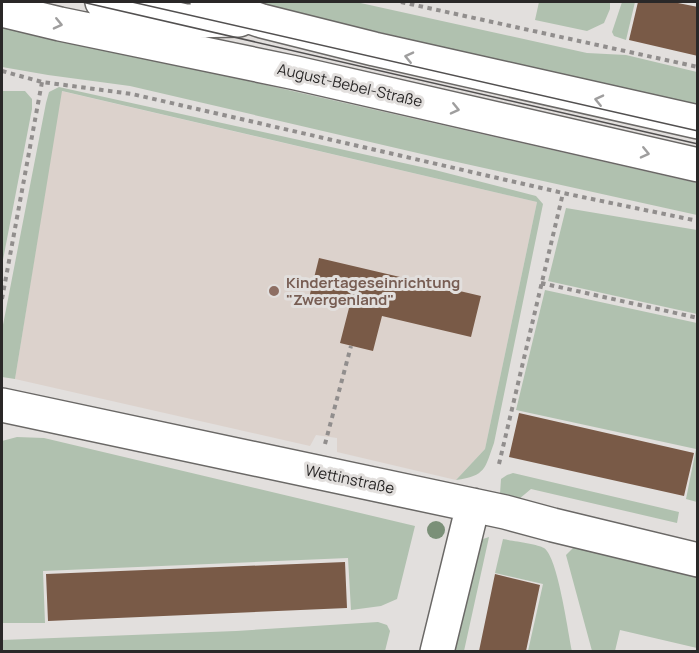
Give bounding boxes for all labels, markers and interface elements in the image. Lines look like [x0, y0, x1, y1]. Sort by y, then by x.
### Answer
one-way arrow [53, 16, 63, 29]
one-way arrow [405, 51, 415, 64]
street label: August-Bebel-Straße [275, 58, 425, 112]
one-way arrow [595, 94, 605, 107]
one-way arrow [449, 102, 459, 115]
one-way arrow [639, 145, 649, 158]
place label: Kindertageseinrichtung "Zwergenland" [286, 272, 460, 310]
marker: Kindertageseinrichtung "Zwergenland" [267, 284, 281, 298]
street label: Wettinstraße [304, 459, 397, 499]

